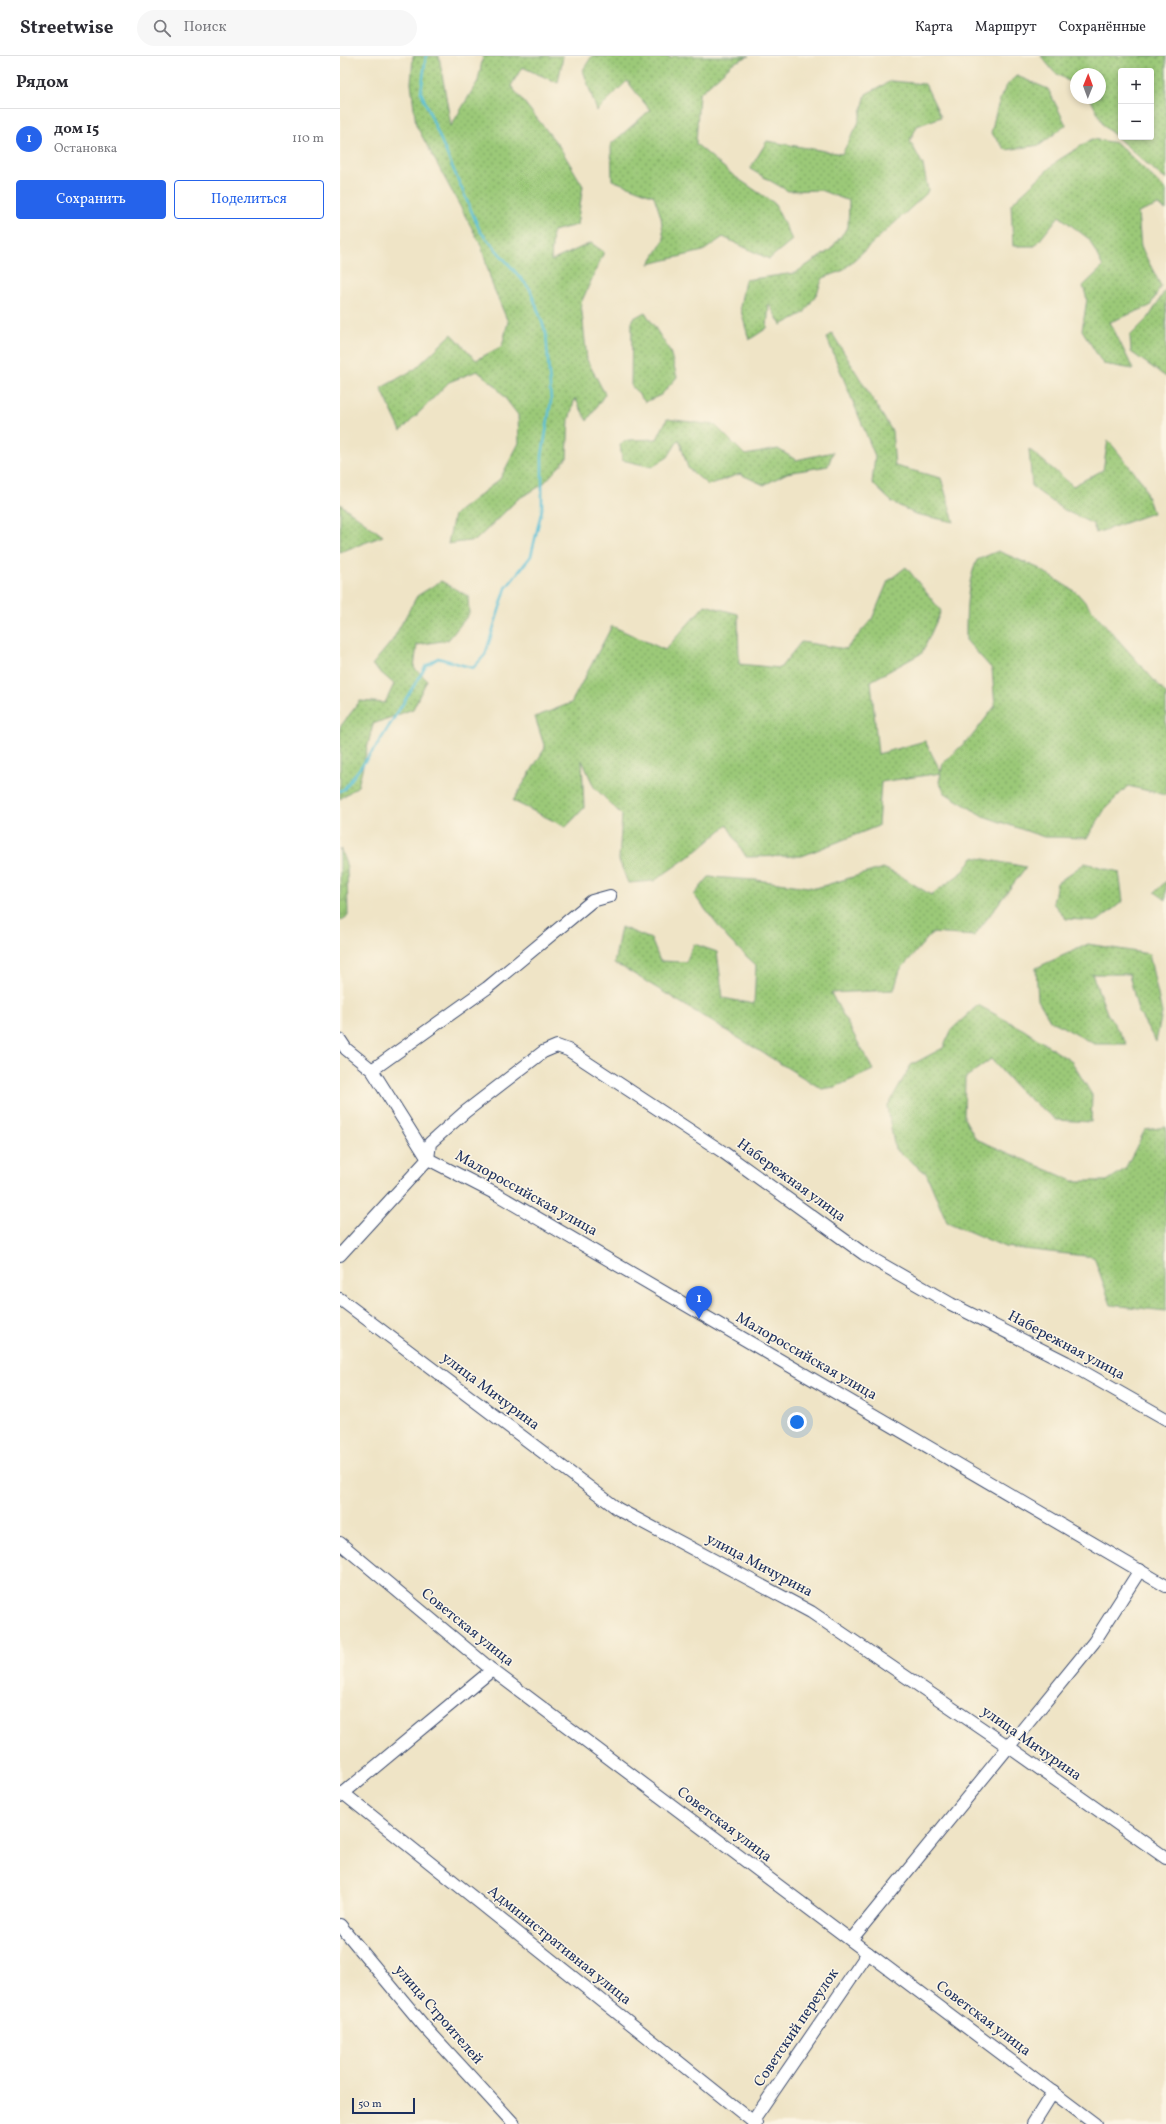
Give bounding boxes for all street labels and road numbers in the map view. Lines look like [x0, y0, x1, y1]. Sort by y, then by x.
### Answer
street label: Набережная улица [732, 1134, 850, 1228]
street label: Малороссийская улица [451, 1146, 601, 1242]
street label: Набережная улица [1004, 1306, 1128, 1386]
street label: Малороссийская улица [731, 1308, 881, 1406]
street label: улица Мичурина [436, 1348, 544, 1436]
street label: улица Мичурина [702, 1529, 816, 1603]
street label: Советская улица [416, 1584, 518, 1672]
street label: улица Мичурина [977, 1701, 1085, 1787]
street label: Советская улица [672, 1782, 776, 1868]
street label: Административная улица [483, 1881, 635, 2011]
street label: улица Строителей [389, 1960, 487, 2070]
street label: Советский переулок [749, 1964, 845, 2092]
street label: Советская улица [931, 1976, 1035, 2062]

